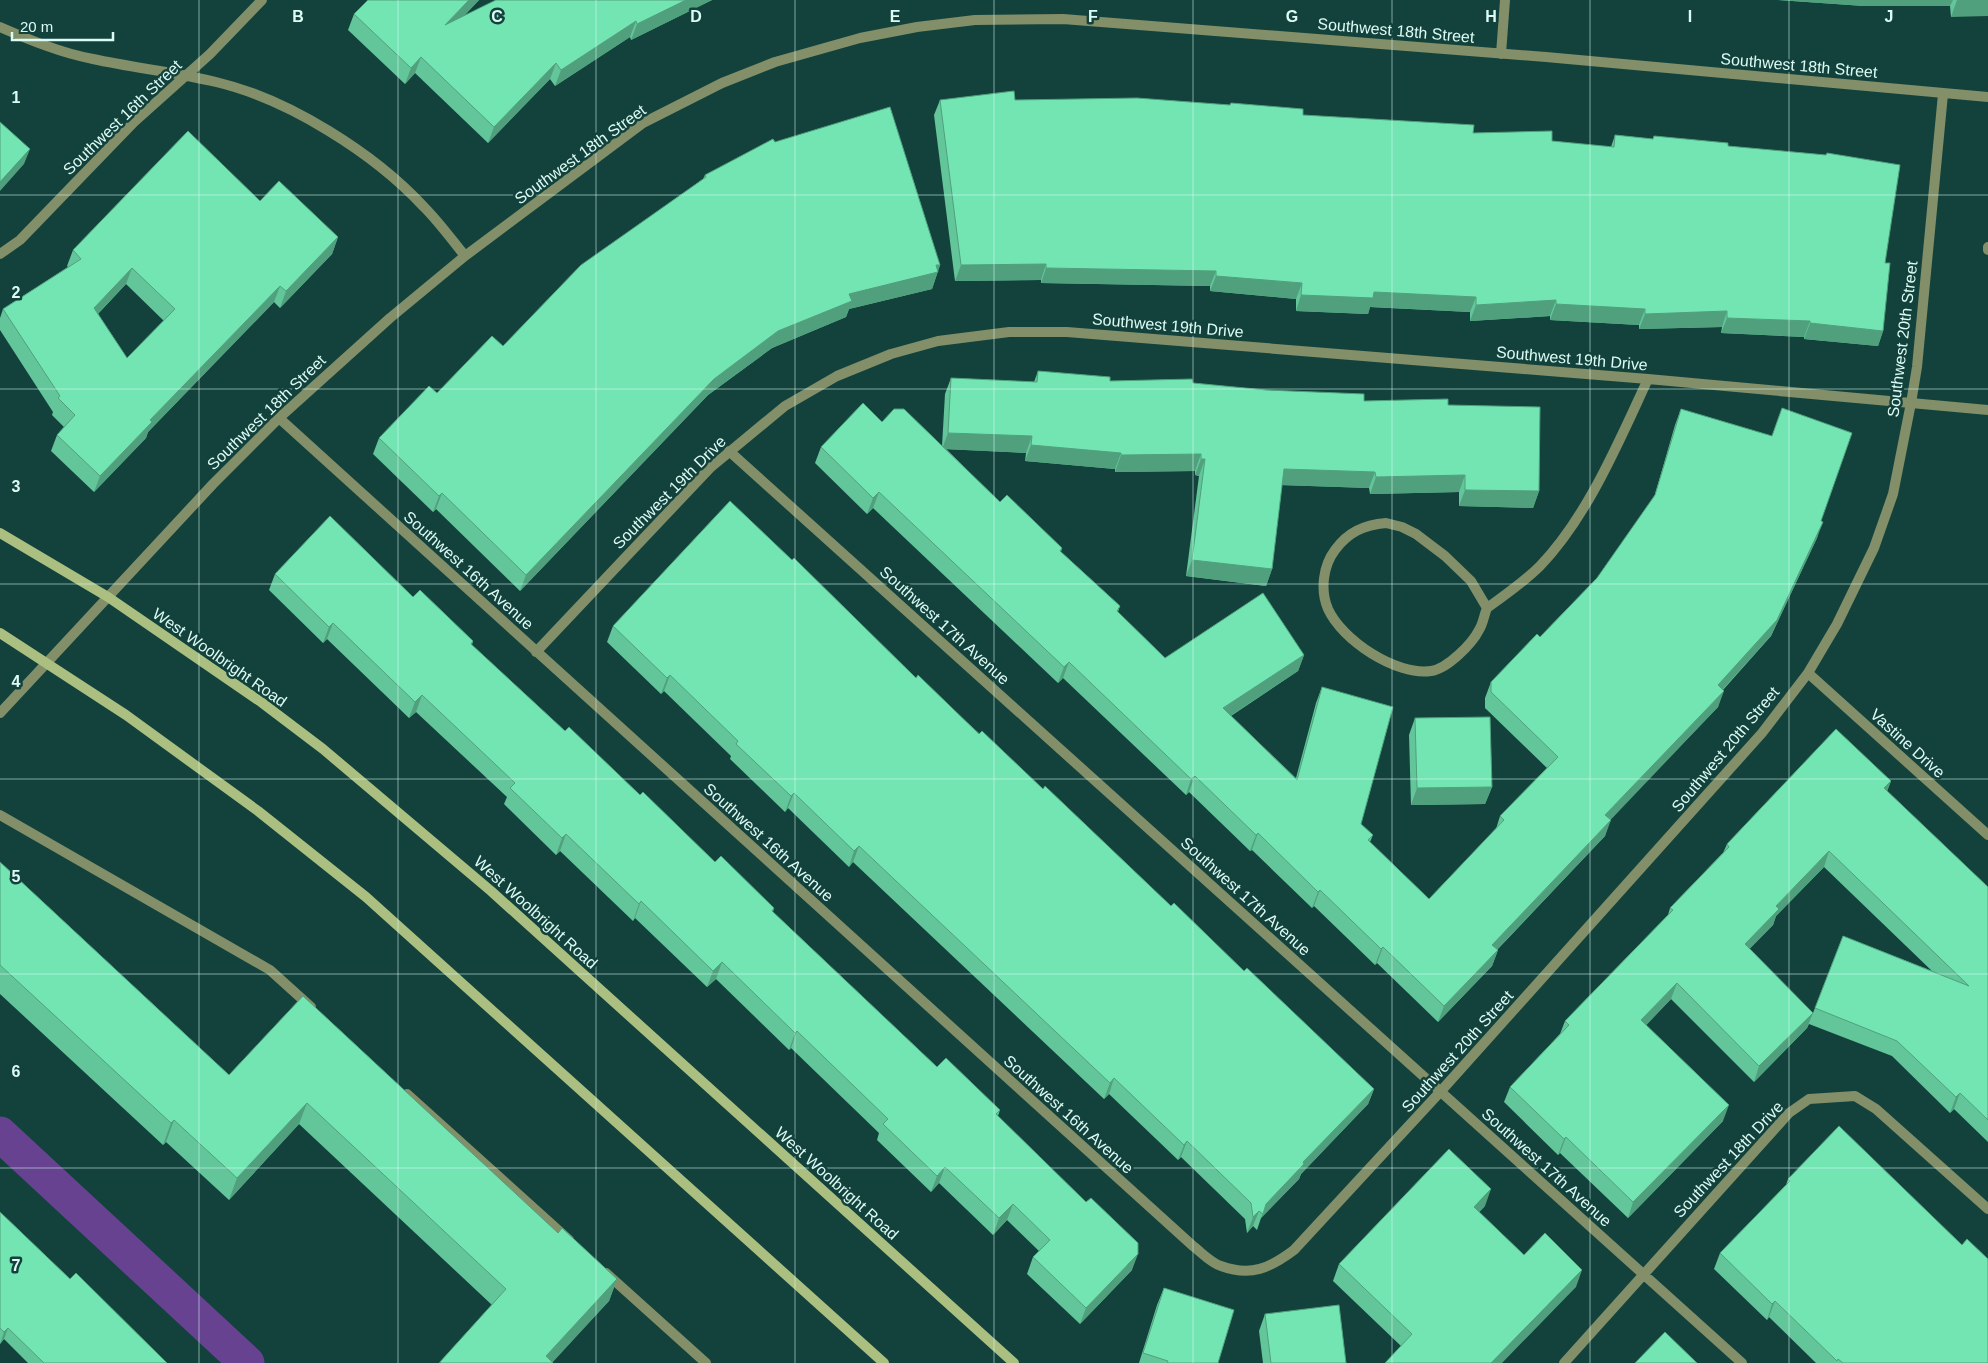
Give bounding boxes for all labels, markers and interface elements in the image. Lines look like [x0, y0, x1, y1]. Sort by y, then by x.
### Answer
text: B [292, 8, 304, 25]
text: C [491, 8, 503, 25]
text: D [690, 8, 702, 25]
text: E [890, 8, 901, 25]
text: F [1088, 8, 1098, 25]
text: G [1286, 8, 1298, 25]
text: H [1485, 8, 1497, 25]
text: I [1688, 8, 1692, 25]
text: J [1885, 8, 1893, 25]
scale bar [12, 10, 114, 42]
street label: Southwest 18th Street [1317, 15, 1476, 46]
text: 20 m [20, 18, 53, 35]
street label: Southwest 18th Street [1720, 50, 1879, 81]
street label: Southwest 16th Street [60, 56, 185, 178]
text: 1 [12, 89, 21, 106]
street label: Southwest 18th Street [512, 101, 649, 208]
street label: Southwest 20th Street [1884, 259, 1921, 418]
text: 2 [12, 284, 21, 301]
street label: Southwest 19th Drive [1091, 310, 1245, 341]
street label: Southwest 19th Drive [1495, 343, 1649, 374]
street label: Southwest 18th Street [204, 351, 329, 473]
street label: Southwest 19th Drive [610, 433, 729, 552]
text: 3 [12, 478, 21, 495]
street label: Southwest 16th Avenue [401, 508, 537, 633]
street label: Southwest 17th Avenue [877, 563, 1013, 688]
street label: West Woolbright Road [150, 605, 290, 710]
text: 4 [12, 673, 21, 690]
street label: Southwest 20th Street [1668, 683, 1783, 815]
street label: Vastine Drive [1867, 706, 1948, 781]
street label: Southwest 16th Avenue [701, 780, 837, 905]
street label: Southwest 17th Avenue [1178, 834, 1314, 959]
street label: West Woolbright Road [471, 853, 601, 972]
text: 5 [12, 868, 21, 885]
street label: Southwest 20th Street [1398, 987, 1517, 1116]
street label: Southwest 16th Avenue [1001, 1052, 1137, 1177]
text: 6 [12, 1063, 21, 1080]
street label: Southwest 18th Drive [1670, 1098, 1787, 1221]
street label: Southwest 17th Avenue [1479, 1105, 1615, 1230]
street label: West Woolbright Road [772, 1124, 902, 1243]
text: 7 [12, 1257, 21, 1274]

